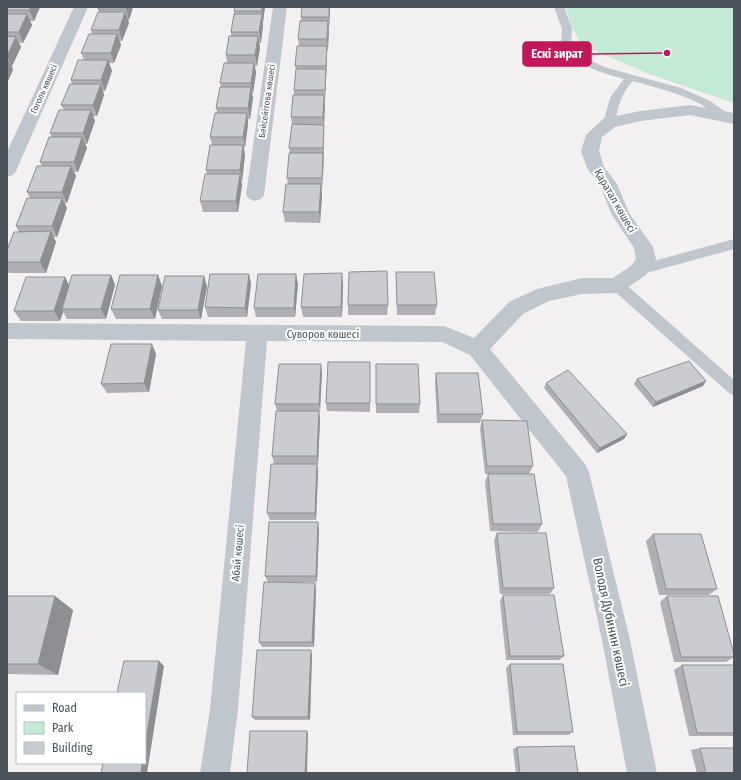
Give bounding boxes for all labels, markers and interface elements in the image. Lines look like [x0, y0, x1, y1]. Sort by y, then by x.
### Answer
callout: Ескі зират [523, 42, 591, 66]
text: Ескі зират [531, 47, 584, 61]
street label: Гоголь көшесі [29, 63, 59, 115]
street label: Бәйсейітова көшесі [257, 64, 277, 138]
street label: Қаратал көшесі [591, 167, 639, 235]
street label: Суворов көшесі [287, 328, 360, 341]
street label: Абай көшесі [229, 524, 247, 582]
street label: Володя Дубинин көшесі [590, 556, 632, 688]
legend [16, 692, 146, 764]
text: Road [52, 701, 77, 715]
text: Park [52, 721, 74, 735]
text: Building [52, 741, 93, 755]

